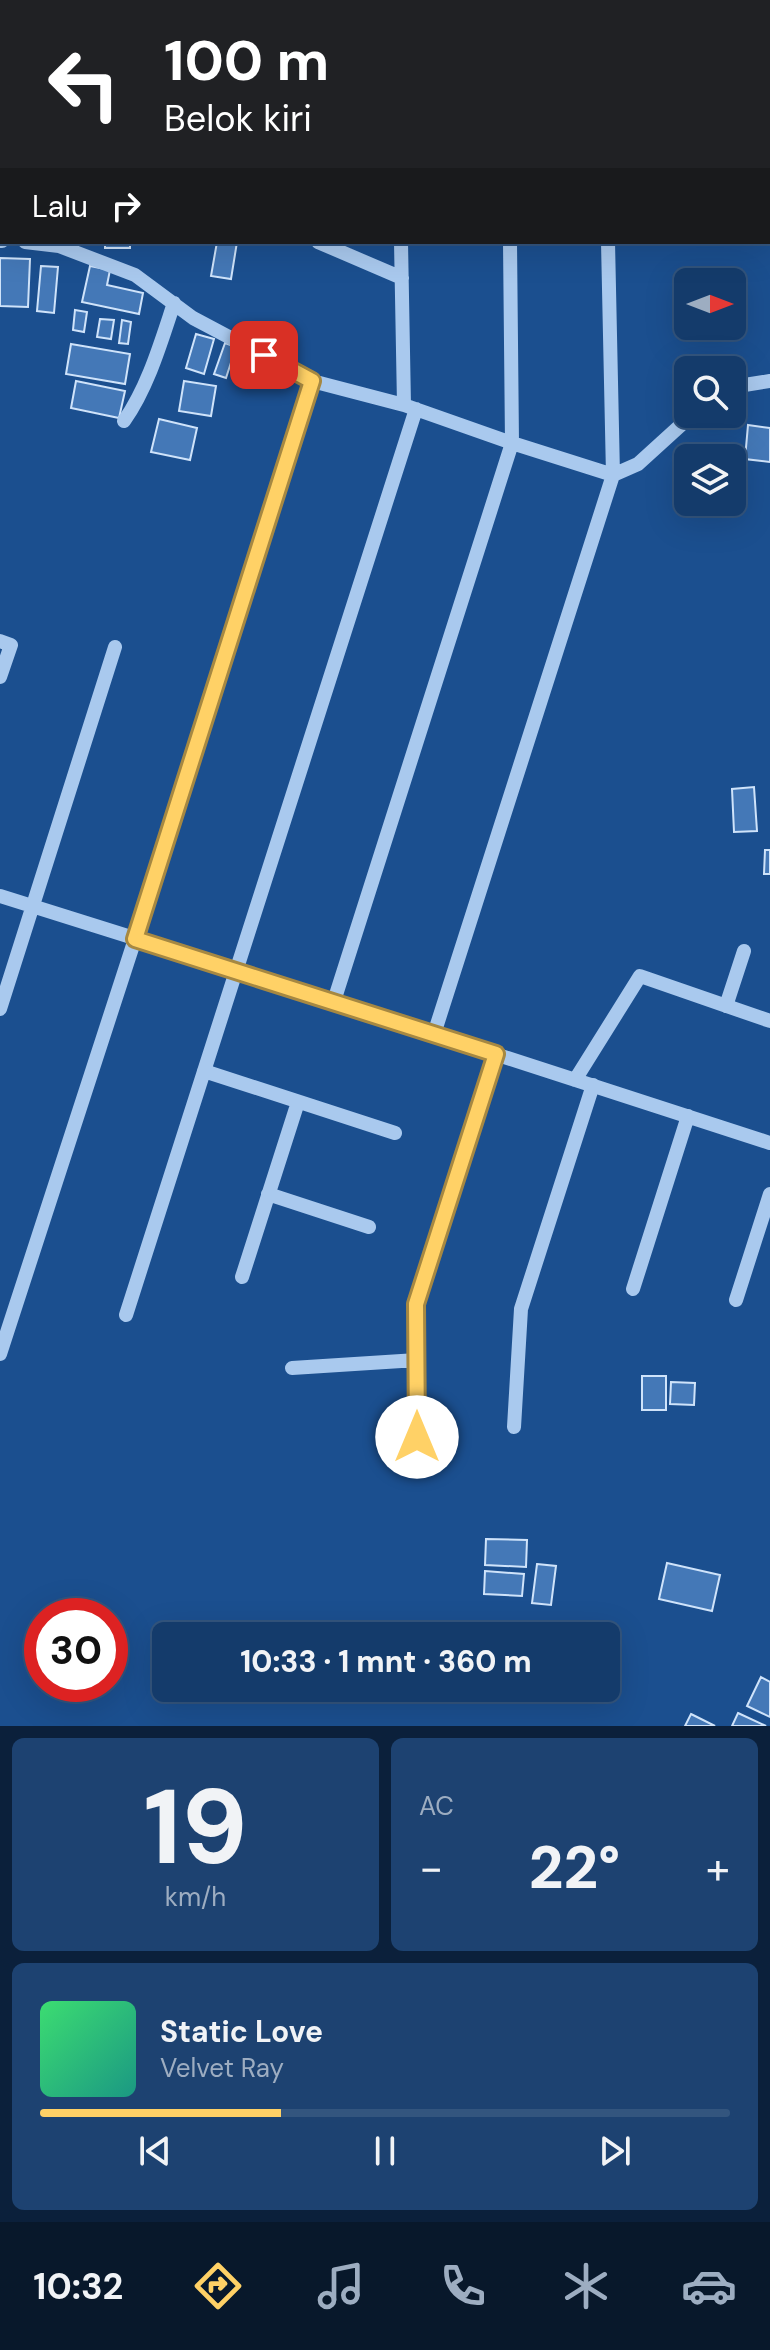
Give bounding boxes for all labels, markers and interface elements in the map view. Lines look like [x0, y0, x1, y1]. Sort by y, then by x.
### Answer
text: 100 m [164, 24, 329, 97]
icon: left [32, 32, 136, 136]
text: Belok kiri [164, 95, 312, 142]
icon: right [104, 184, 148, 228]
text: Lalu [32, 187, 88, 226]
north arrow [674, 268, 746, 340]
map controls [674, 268, 746, 516]
pin [230, 321, 298, 389]
icon: arrive [242, 333, 286, 377]
button: search [674, 356, 746, 428]
button: layers [674, 444, 746, 516]
position arrow [375, 1395, 459, 1479]
speed limit sign: 30 [24, 1598, 128, 1702]
text: 10:33 · 1 mnt · 360 m [240, 1642, 532, 1681]
text: 19 [144, 1760, 247, 1895]
text: AC [419, 1789, 454, 1823]
text: 22° [529, 1828, 620, 1907]
text: − [419, 1839, 443, 1897]
text: + [706, 1839, 730, 1897]
text: km/h [165, 1880, 226, 1914]
text: Static Love [160, 2012, 323, 2051]
text: Velvet Ray [160, 2051, 284, 2085]
icon: previous [133, 2129, 177, 2173]
icon: pause [363, 2129, 407, 2173]
icon: next [593, 2129, 637, 2173]
icon: directions [190, 2258, 246, 2314]
icon: music [313, 2258, 369, 2314]
icon: phone [435, 2258, 491, 2314]
icon: climate [558, 2258, 614, 2314]
icon: car [681, 2258, 737, 2314]
text: 10:32 [33, 2263, 123, 2310]

